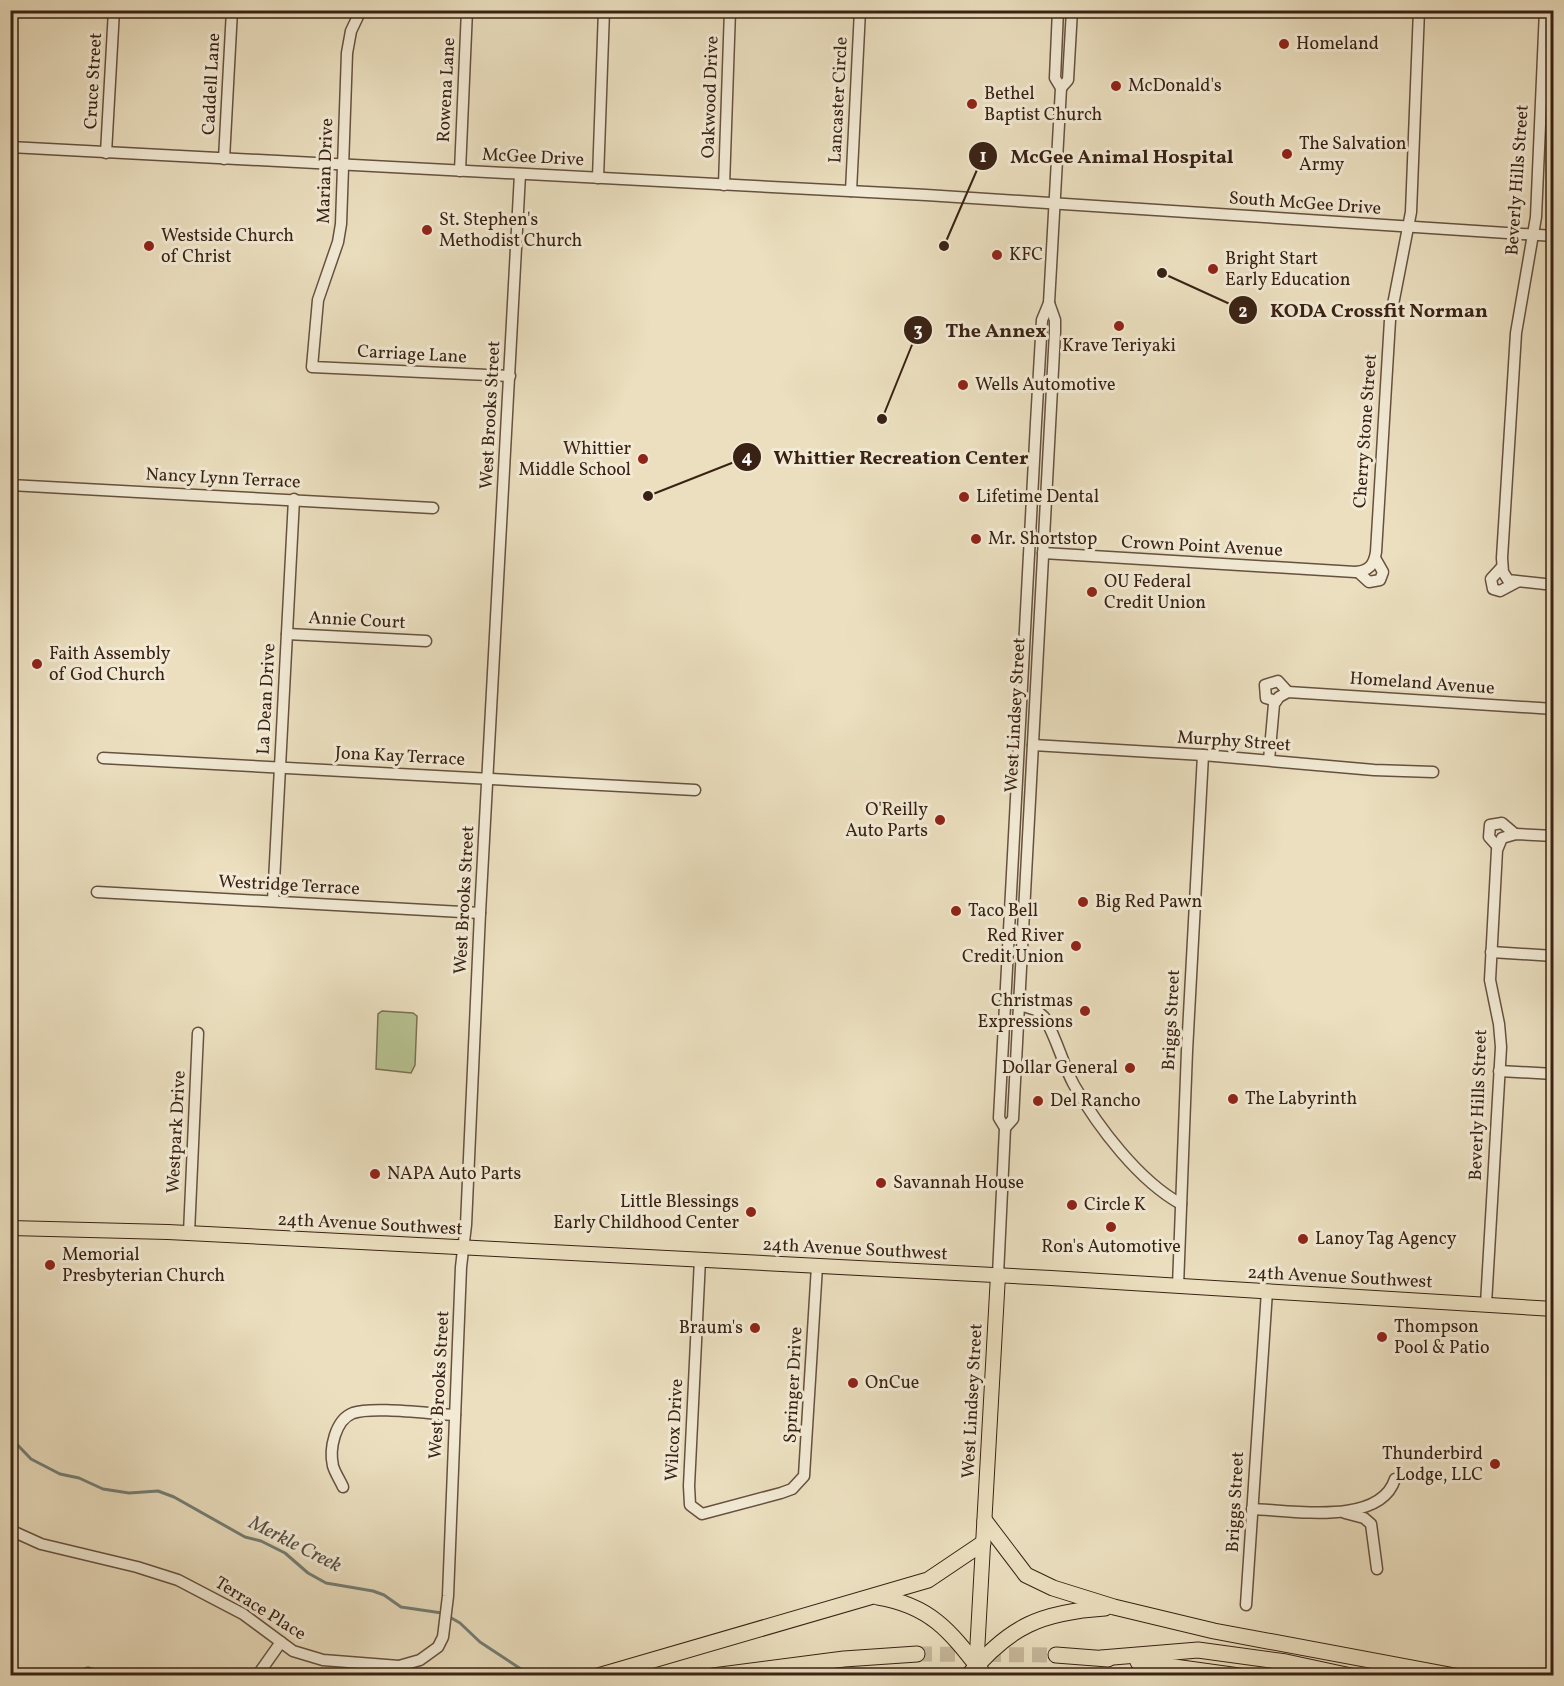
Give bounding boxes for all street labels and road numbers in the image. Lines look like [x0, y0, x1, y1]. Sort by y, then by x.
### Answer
street label: Cruce Street [79, 32, 109, 130]
street label: Caddell Lane [197, 32, 227, 136]
street label: Oakwood Drive [696, 35, 726, 159]
street label: Lancaster Circle [823, 36, 855, 164]
street label: Rowena Lane [432, 37, 462, 143]
street label: Beverly Hills Street [1500, 104, 1536, 256]
street label: Marian Drive [312, 118, 340, 224]
street label: McGee Drive [481, 143, 585, 173]
street label: South McGee Drive [1228, 186, 1382, 222]
street label: Carriage Lane [356, 340, 468, 370]
street label: West Brooks Street [475, 340, 507, 490]
street label: Cherry Stone Street [1348, 353, 1384, 509]
street label: Nancy Lynn Terrace [145, 462, 301, 496]
street label: Crown Point Avenue [1121, 530, 1283, 564]
street label: Annie Court [308, 606, 406, 636]
street label: West Lindsey Street [999, 637, 1033, 793]
street label: La Dean Drive [252, 643, 282, 755]
street label: Homeland Avenue [1349, 666, 1495, 702]
street label: Murphy Street [1176, 726, 1292, 758]
street label: Jona Kay Terrace [334, 741, 466, 773]
street label: West Brooks Street [449, 825, 481, 975]
street label: Westridge Terrace [218, 870, 360, 902]
street label: Briggs Street [1157, 969, 1187, 1071]
street label: Beverly Hills Street [1464, 1029, 1494, 1181]
street label: Westpark Drive [161, 1070, 193, 1194]
street label: 24th Avenue Southwest [277, 1208, 463, 1242]
street label: 24th Avenue Southwest [762, 1233, 948, 1267]
street label: 24th Avenue Southwest [1247, 1261, 1433, 1295]
street label: West Brooks Street [424, 1310, 456, 1460]
street label: West Lindsey Street [956, 1323, 990, 1479]
street label: Springer Drive [778, 1326, 810, 1444]
street label: Wilcox Drive [660, 1378, 690, 1482]
street label: Briggs Street [1221, 1451, 1251, 1553]
street label: Terrace Place [210, 1571, 310, 1647]

